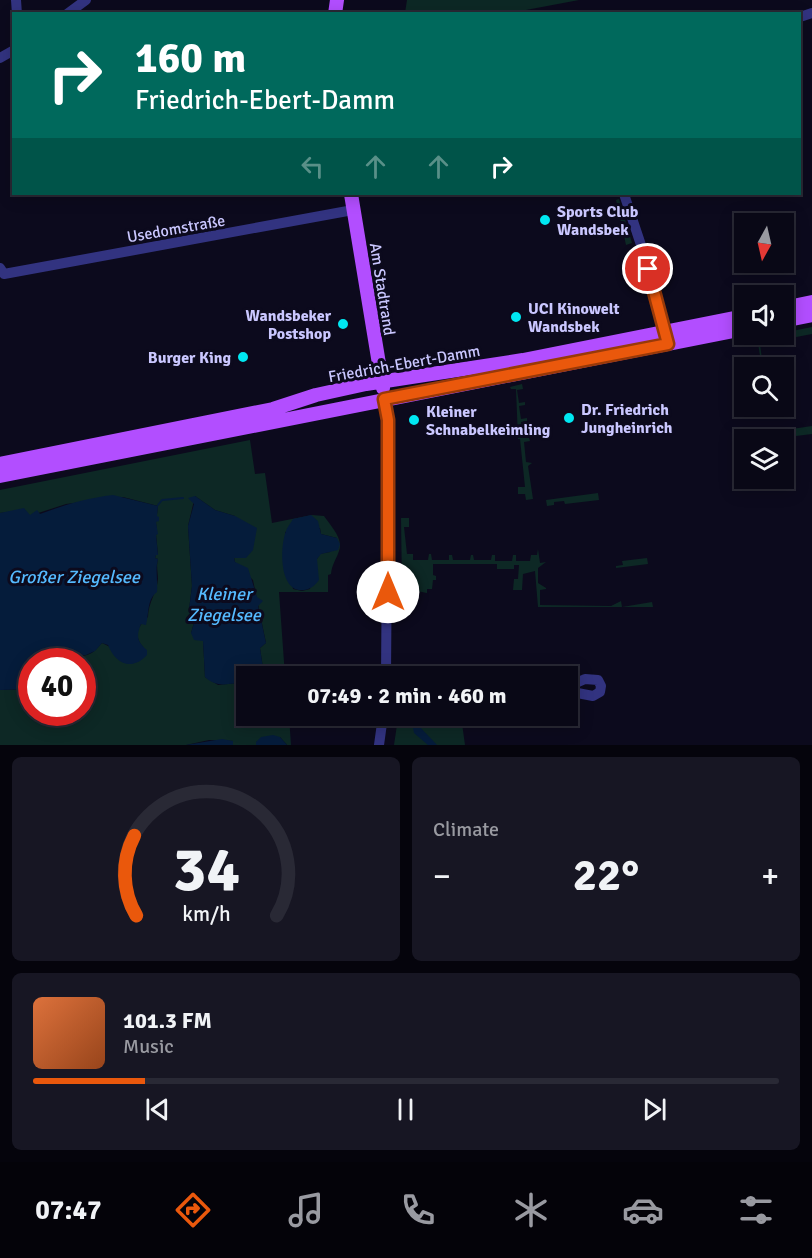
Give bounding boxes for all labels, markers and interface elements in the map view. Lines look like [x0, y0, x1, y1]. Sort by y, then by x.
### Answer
text: 160 m [135, 33, 246, 84]
icon: right [36, 36, 114, 114]
text: Friedrich-Ebert-Damm [135, 84, 395, 117]
icon: left [296, 150, 329, 183]
icon: ahead [359, 150, 392, 183]
icon: ahead [422, 150, 455, 183]
icon: right [485, 150, 518, 183]
place label: Sports Club Wandsbek [557, 202, 639, 240]
street label: Usedomstraße [126, 211, 227, 247]
marker: Sports Club Wandsbek [538, 213, 552, 227]
north arrow [734, 213, 794, 273]
map controls [734, 213, 794, 489]
street label: Am Stadtrand [365, 241, 399, 337]
pin [622, 243, 673, 294]
icon: arrive [631, 252, 664, 285]
button: sound [734, 285, 794, 345]
place label: UCI Kinowelt Wandsbek [528, 299, 619, 337]
place label: Wandsbeker Postshop [245, 306, 332, 344]
marker: UCI Kinowelt Wandsbek [509, 310, 523, 324]
marker: Wandsbeker Postshop [336, 317, 350, 331]
street label: Friedrich-Ebert-Damm [327, 341, 482, 387]
place label: Burger King [148, 348, 231, 368]
marker: Burger King [236, 350, 250, 364]
button: search [734, 357, 794, 417]
place label: Dr. Friedrich Jungheinrich [581, 400, 673, 438]
place label: Kleiner Schnabelkeimling [426, 402, 551, 440]
marker: Dr. Friedrich Jungheinrich [562, 411, 576, 425]
marker: Kleiner Schnabelkeimling [407, 413, 421, 427]
button: layers [734, 429, 794, 489]
position arrow [356, 560, 420, 624]
water label: Großer Ziegelsee [8, 566, 141, 588]
water label: Kleiner Ziegelsee [187, 583, 262, 626]
speed limit sign: 40 [18, 648, 96, 726]
text: 07:49 · 2 min · 460 m [307, 682, 507, 709]
text: Climate [433, 817, 499, 842]
text: 34 [172, 831, 240, 908]
text: 22° [573, 848, 639, 903]
text: − [433, 856, 451, 897]
text: + [761, 856, 779, 897]
text: km/h [182, 901, 230, 927]
text: 101.3 FM [123, 1007, 212, 1034]
text: Music [123, 1034, 174, 1059]
icon: previous [141, 1093, 174, 1126]
icon: pause [389, 1093, 422, 1126]
icon: next [638, 1093, 671, 1126]
icon: directions [172, 1189, 214, 1231]
icon: music [285, 1189, 327, 1231]
icon: phone [397, 1189, 439, 1231]
icon: climate [510, 1189, 552, 1231]
icon: car [622, 1189, 664, 1231]
icon: filters [735, 1189, 777, 1231]
text: 07:47 [35, 1194, 102, 1227]

